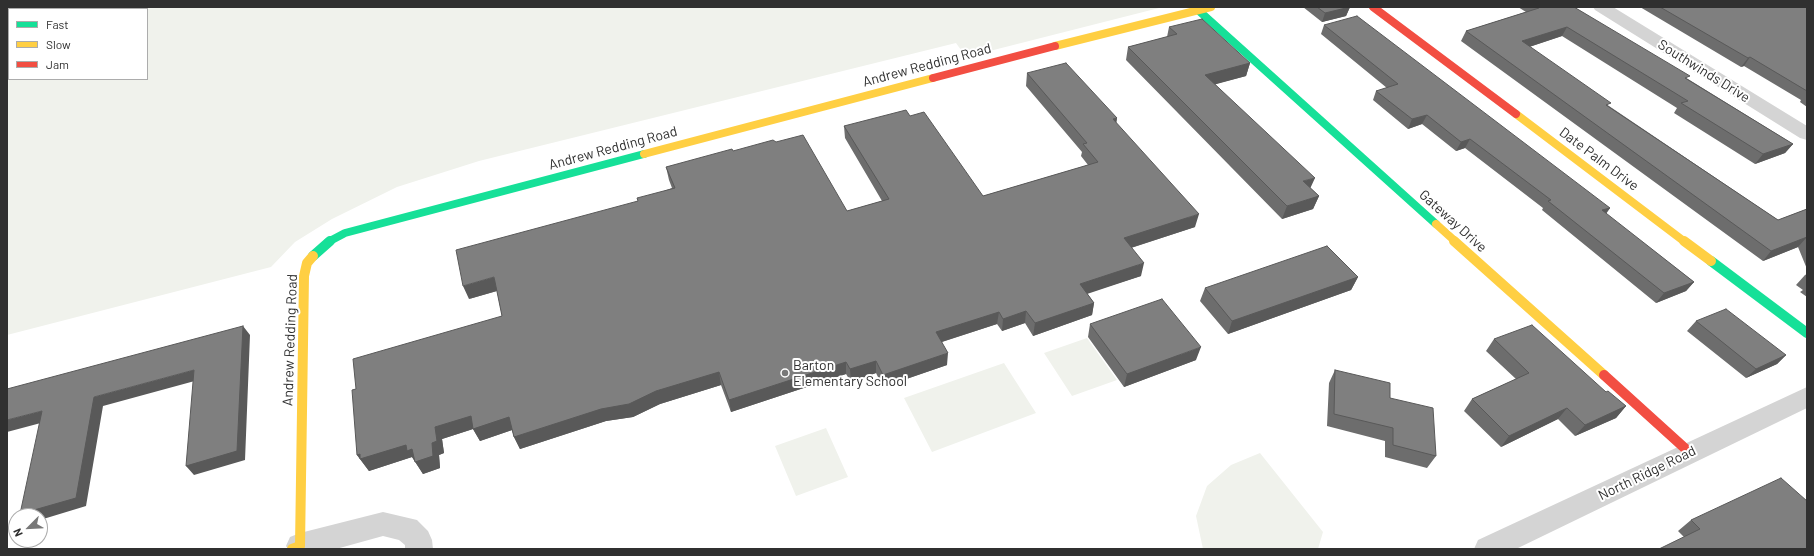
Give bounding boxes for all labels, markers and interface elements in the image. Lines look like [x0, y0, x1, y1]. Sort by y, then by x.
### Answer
legend [8, 8, 148, 80]
text: Fast [46, 17, 69, 31]
street label: Southwinds Drive [1655, 36, 1753, 106]
text: Slow [46, 37, 71, 51]
street label: Andrew Redding Road [861, 40, 993, 90]
text: Jam [46, 57, 69, 71]
street label: Andrew Redding Road [547, 123, 679, 173]
street label: Date Palm Drive [1556, 124, 1642, 194]
street label: Gateway Drive [1416, 186, 1490, 256]
street label: Andrew Redding Road [279, 274, 301, 406]
place label: Barton Elementary School [793, 357, 907, 390]
marker: Barton Elementary School [780, 368, 790, 378]
street label: North Ridge Road [1596, 442, 1698, 504]
north arrow [8, 508, 48, 548]
text: N [10, 527, 25, 539]

